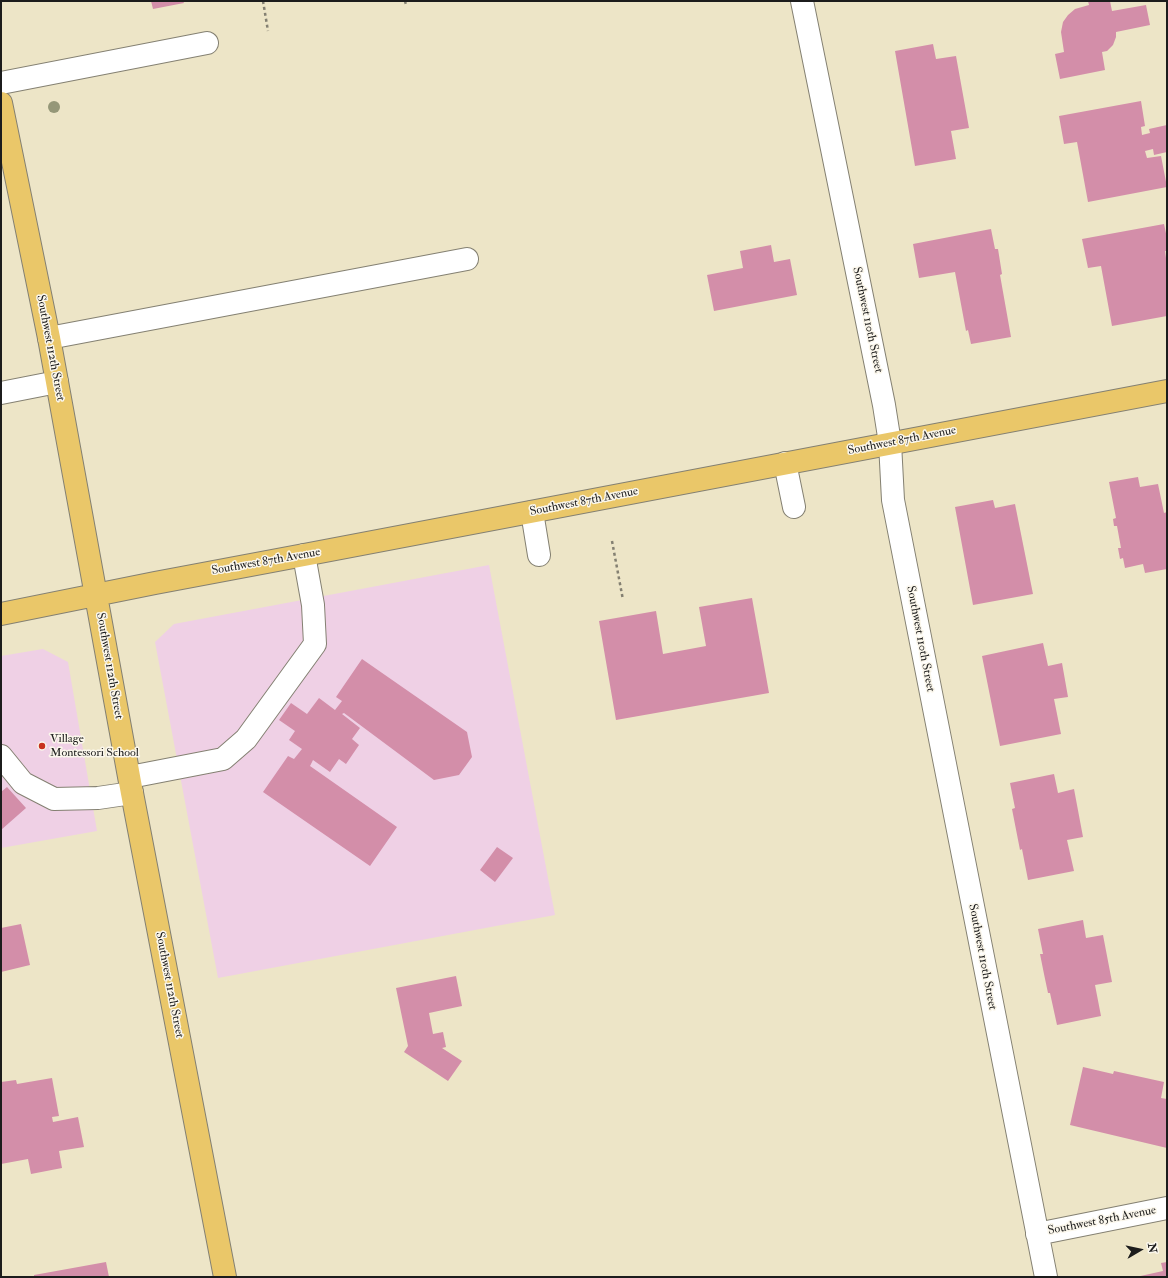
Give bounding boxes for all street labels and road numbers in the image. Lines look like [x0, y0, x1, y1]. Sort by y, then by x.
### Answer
street label: Southwest 110th Street [849, 266, 885, 374]
street label: Southwest 112th Street [33, 294, 67, 402]
street label: Southwest 87th Avenue [847, 423, 957, 459]
street label: Southwest 87th Avenue [529, 484, 639, 520]
street label: Southwest 87th Avenue [211, 545, 321, 579]
street label: Southwest 110th Street [903, 585, 937, 693]
street label: Southwest 112th Street [93, 612, 125, 720]
street label: Southwest 110th Street [965, 903, 999, 1011]
street label: Southwest 112th Street [152, 931, 186, 1039]
street label: Southwest 85th Avenue [1047, 1203, 1157, 1239]

